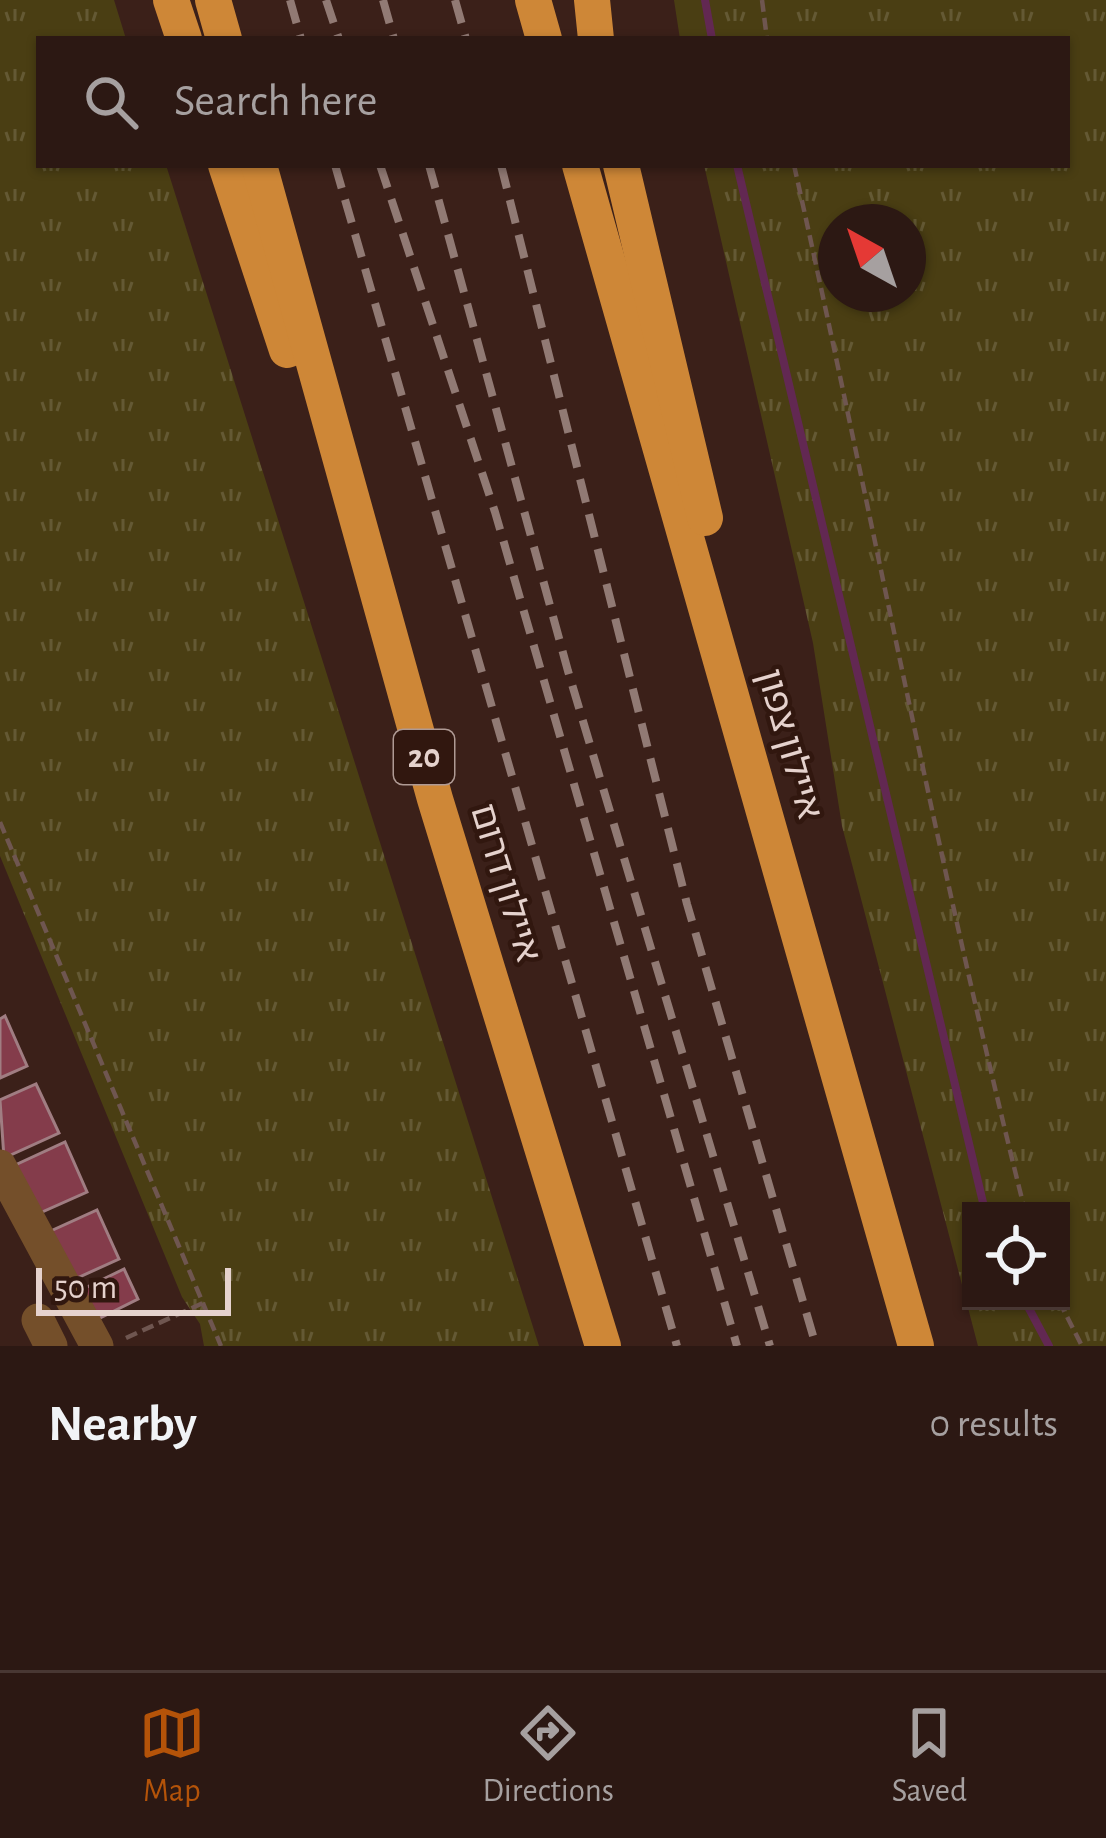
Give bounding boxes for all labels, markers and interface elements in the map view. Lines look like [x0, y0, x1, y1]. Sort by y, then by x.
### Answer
search box [36, 36, 1070, 168]
icon: search [78, 69, 144, 135]
text: Search here [174, 79, 377, 124]
north arrow [818, 204, 926, 312]
street label: איילון צפון [750, 665, 828, 823]
road number: 20 [394, 730, 454, 784]
street label: איילון דרום [464, 800, 546, 966]
map controls [962, 1202, 1070, 1310]
button: locate [962, 1202, 1070, 1310]
scale bar [36, 1262, 231, 1315]
text: 50 m [54, 1272, 117, 1305]
text: Nearby [48, 1399, 197, 1450]
text: 0 results [930, 1405, 1058, 1444]
tab: Map [139, 1700, 205, 1812]
tab: Directions [482, 1700, 614, 1812]
tab: Saved [892, 1700, 967, 1812]

